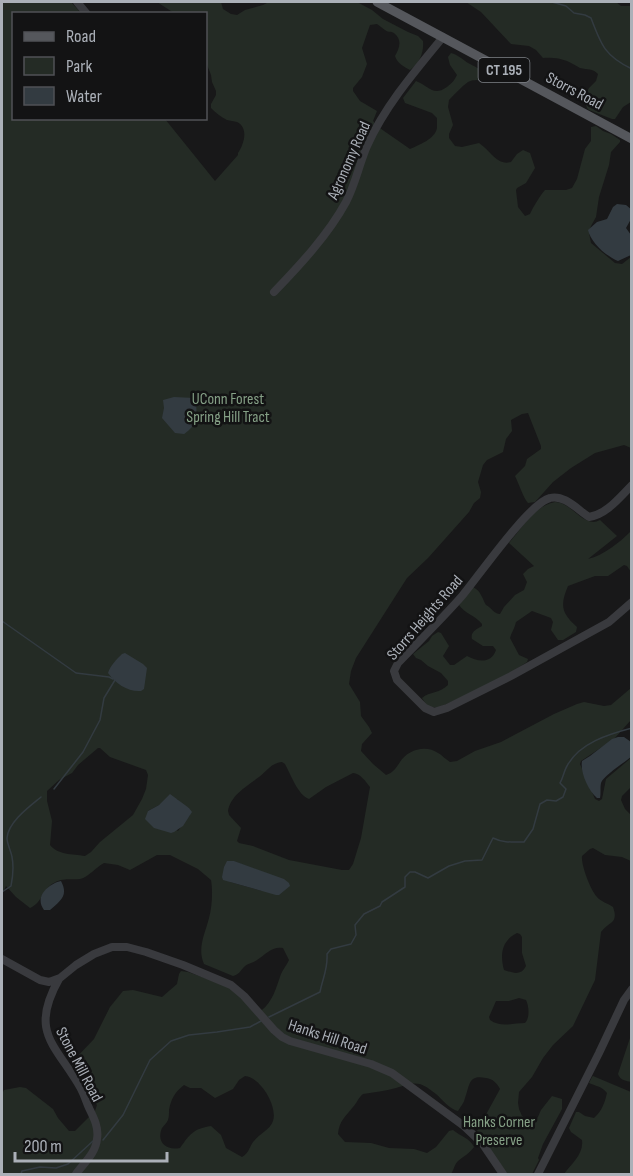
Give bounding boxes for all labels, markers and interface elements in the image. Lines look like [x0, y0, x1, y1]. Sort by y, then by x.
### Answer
legend [12, 12, 207, 120]
text: Road [66, 26, 96, 47]
text: Park [66, 56, 92, 77]
road number: CT 195 [478, 58, 530, 82]
street label: Storrs Road [542, 68, 606, 114]
text: Water [66, 86, 102, 107]
street label: Agronomy Road [323, 119, 375, 204]
park label: UConn Forest Spring Hill Tract [186, 390, 270, 427]
street label: Storrs Heights Road [383, 572, 467, 664]
street label: Hanks Hill Road [286, 1016, 369, 1059]
street label: Stone Mill Road [51, 1024, 106, 1105]
park label: Hanks Corner Preserve [463, 1113, 535, 1150]
scale bar [15, 1125, 166, 1163]
text: 200 m [24, 1136, 62, 1157]

